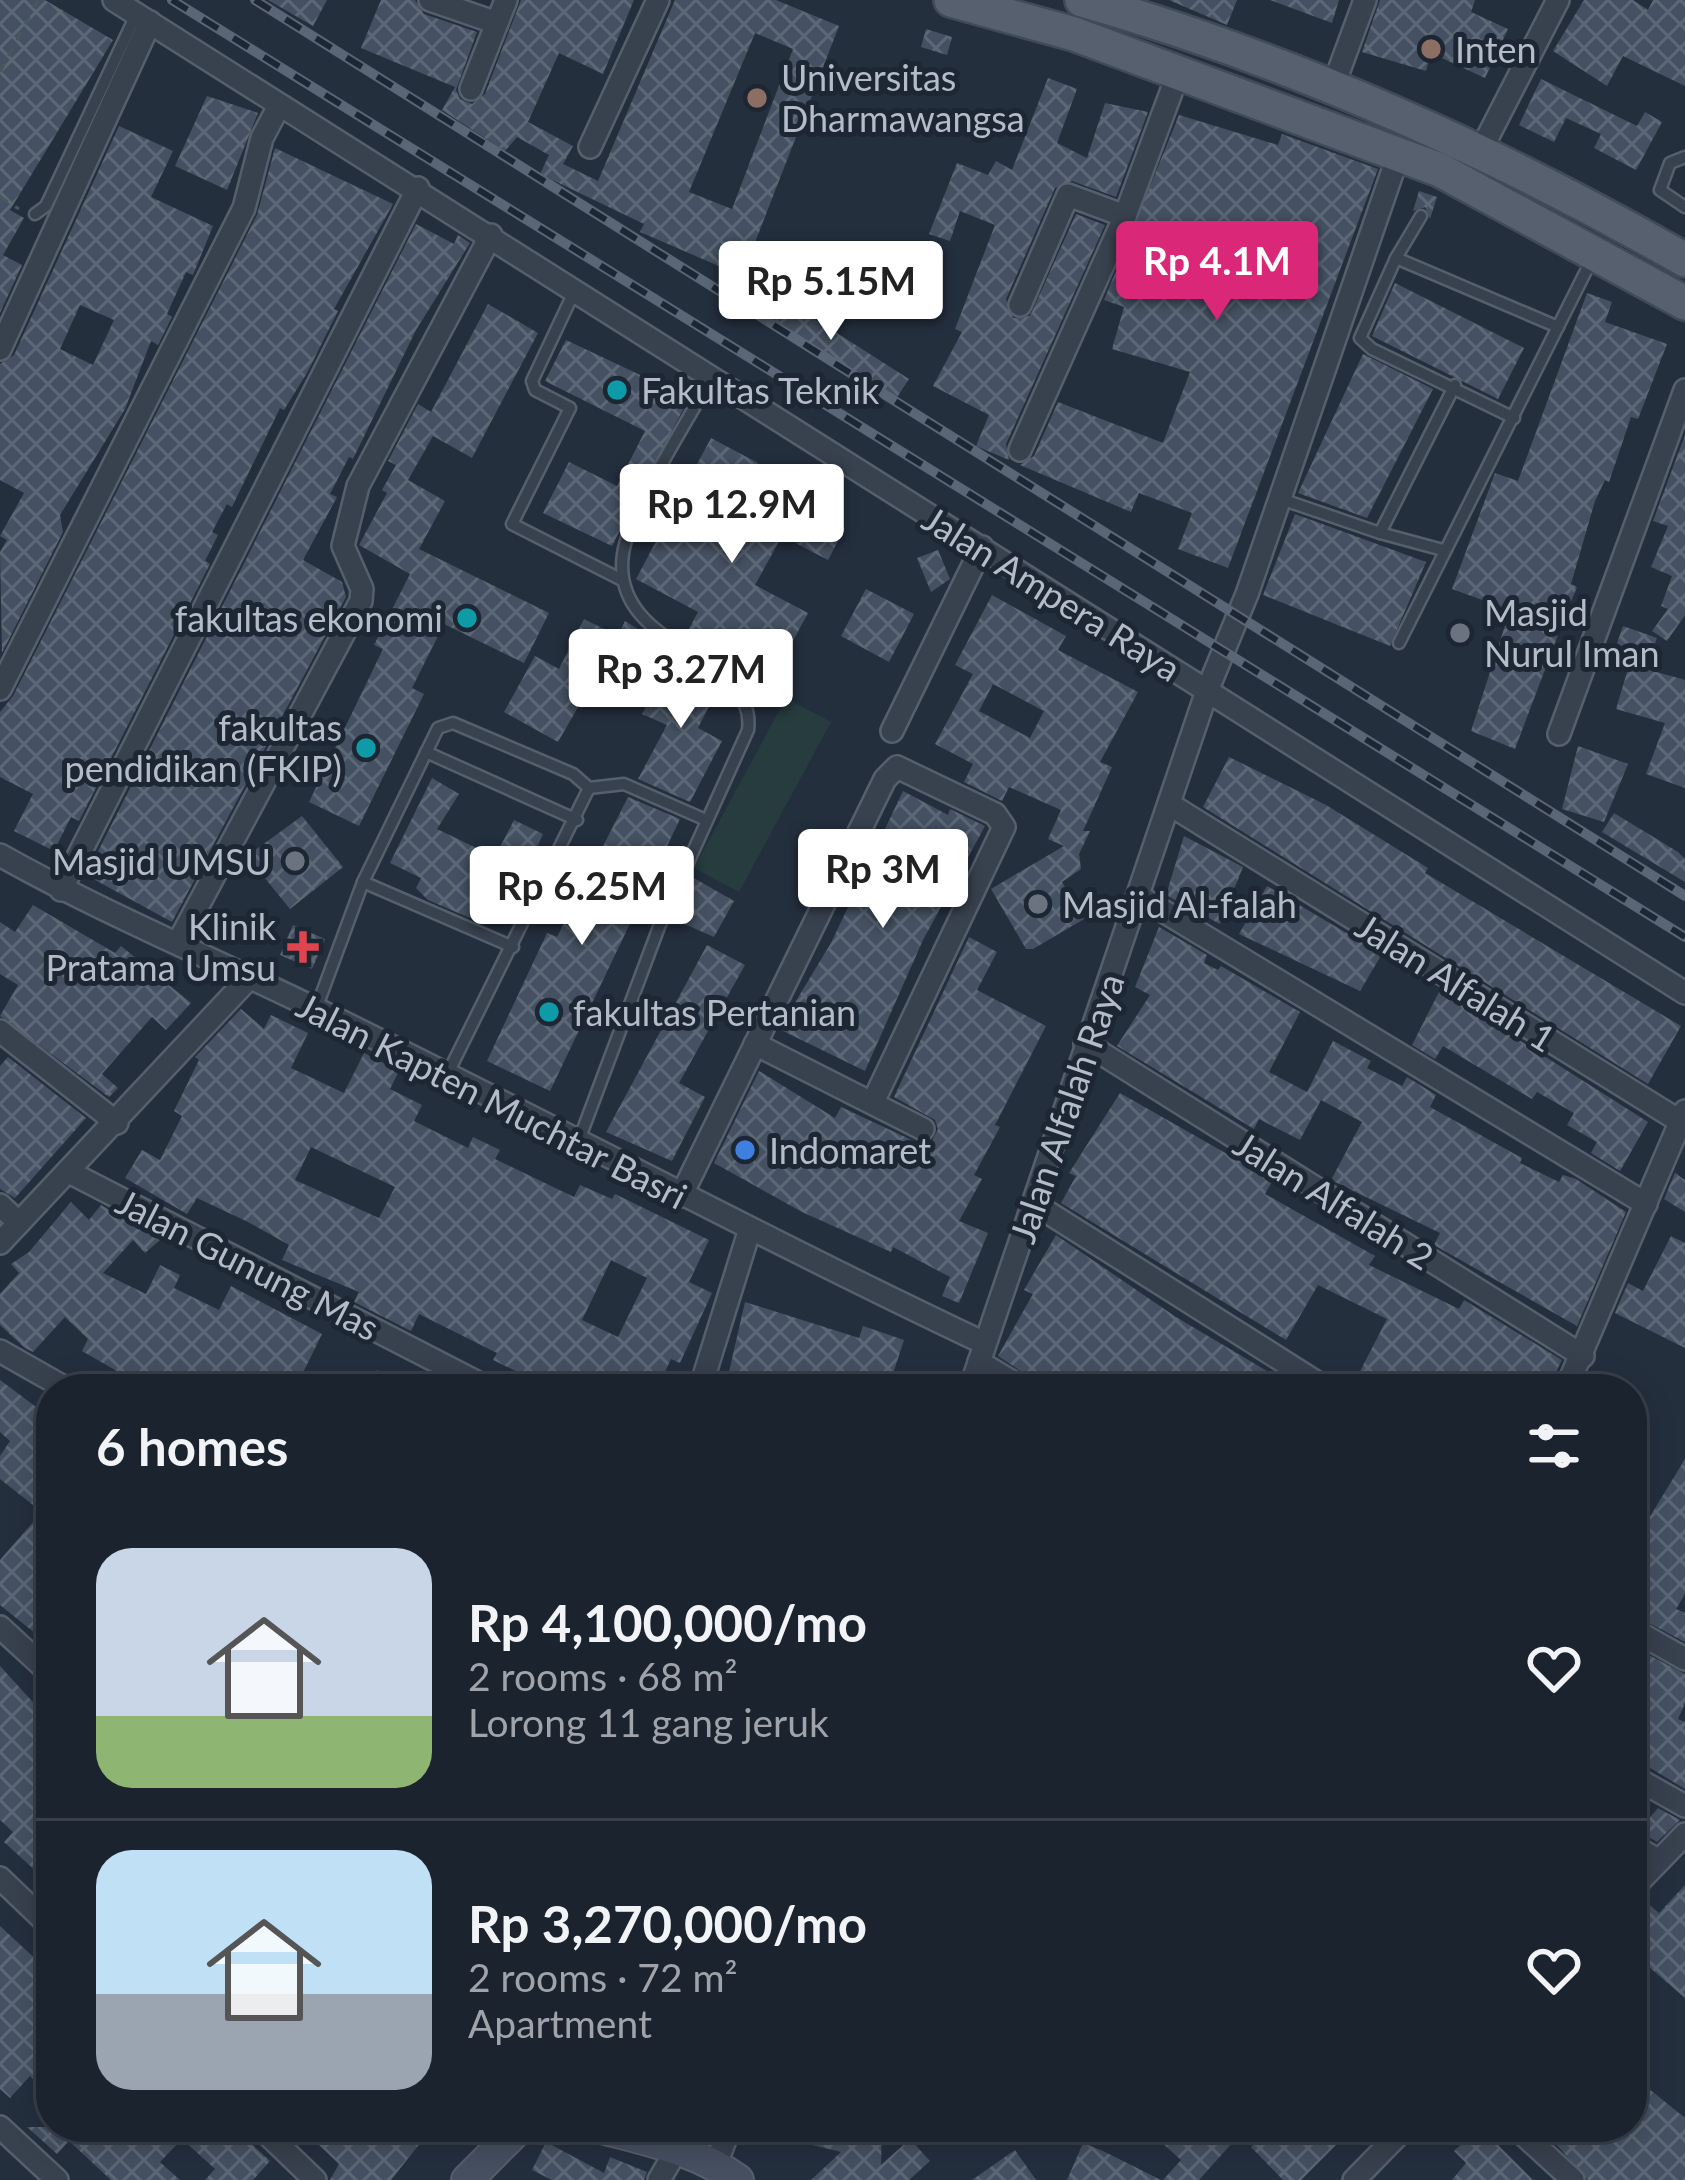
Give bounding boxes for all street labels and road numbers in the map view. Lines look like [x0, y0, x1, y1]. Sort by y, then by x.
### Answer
street label: Jalan Ampera Raya [915, 496, 1189, 690]
street label: Jalan Alfalah 1 [1348, 903, 1564, 1061]
street label: Jalan Alfalah Raya [999, 968, 1133, 1248]
street label: Jalan Kapten Muchtar Basri [290, 982, 694, 1218]
street label: Jalan Alfalah 2 [1226, 1121, 1442, 1279]
street label: Jalan Gunung Mas [109, 1179, 387, 1349]

